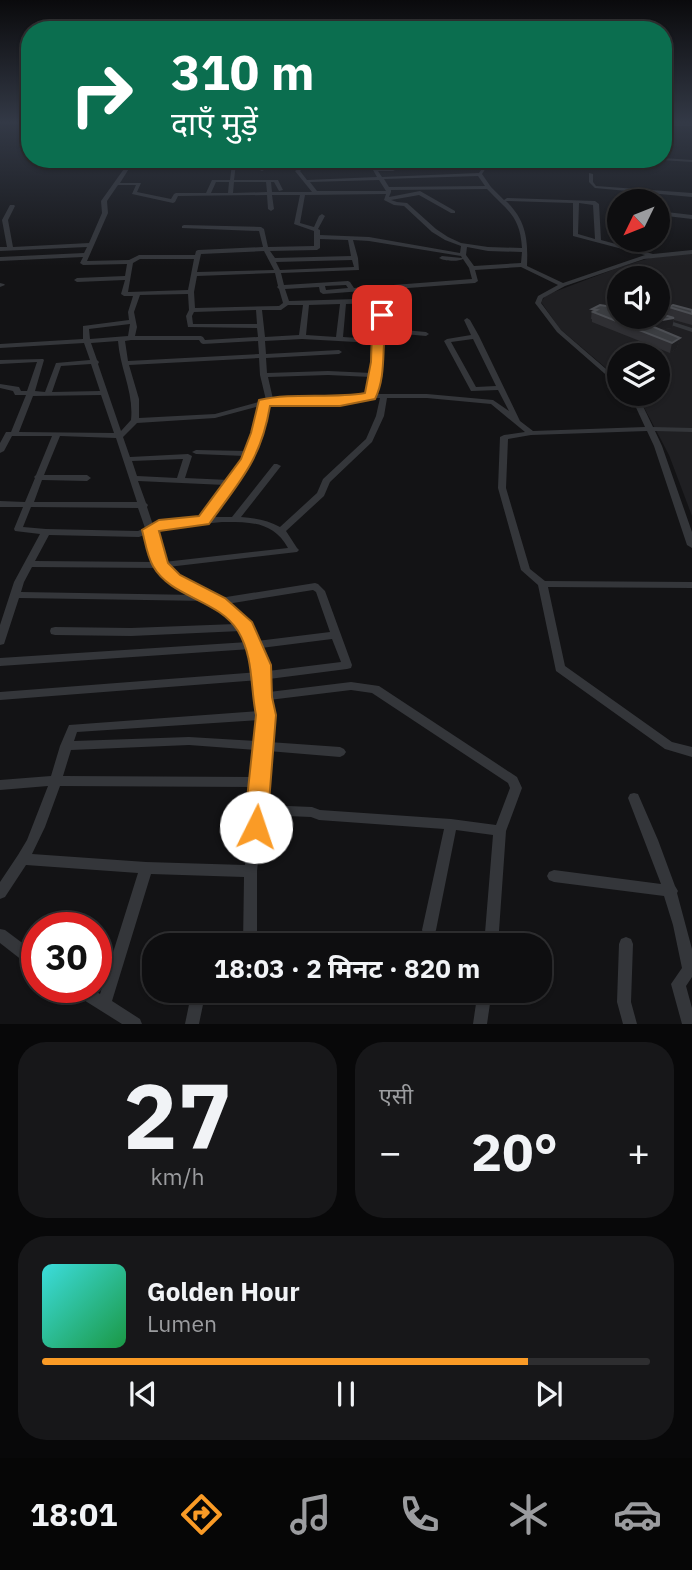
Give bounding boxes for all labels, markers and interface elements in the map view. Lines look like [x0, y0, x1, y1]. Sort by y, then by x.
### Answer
text: 310 m [171, 40, 315, 103]
icon: right [56, 49, 147, 140]
text: दाएँ मुड़ें [171, 102, 258, 144]
north arrow [607, 189, 670, 252]
map controls [607, 189, 670, 406]
button: sound [607, 266, 670, 329]
pin [352, 285, 412, 345]
icon: arrive [363, 296, 401, 334]
button: layers [607, 343, 670, 406]
position arrow [219, 790, 293, 864]
speed limit sign: 30 [21, 912, 112, 1003]
text: 18:03 · 2 मिनट · 820 m [214, 951, 480, 985]
text: 27 [123, 1056, 232, 1174]
text: एसी [379, 1080, 413, 1110]
text: 20° [471, 1118, 558, 1185]
text: − [379, 1127, 402, 1176]
text: + [627, 1127, 650, 1176]
text: km/h [150, 1161, 205, 1191]
text: Golden Hour [147, 1274, 300, 1308]
text: Lumen [147, 1308, 217, 1338]
icon: previous [124, 1375, 162, 1413]
icon: pause [327, 1375, 365, 1413]
icon: next [530, 1375, 568, 1413]
icon: directions [177, 1490, 226, 1539]
icon: music [286, 1490, 335, 1539]
icon: phone [395, 1490, 444, 1539]
icon: climate [504, 1490, 553, 1539]
icon: car [613, 1490, 662, 1539]
text: 18:01 [30, 1493, 117, 1535]

